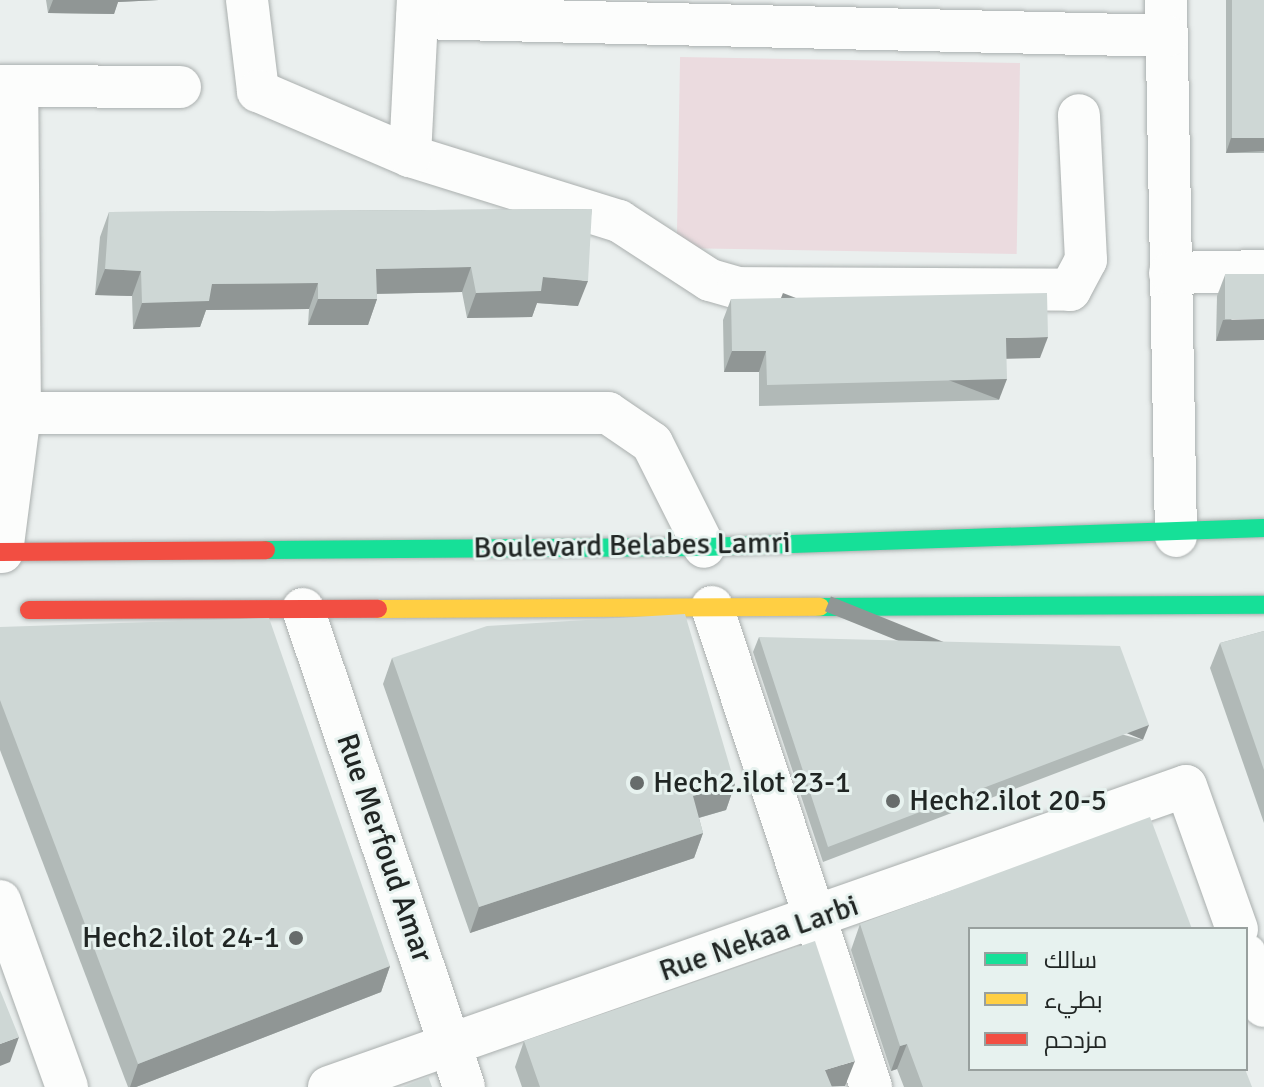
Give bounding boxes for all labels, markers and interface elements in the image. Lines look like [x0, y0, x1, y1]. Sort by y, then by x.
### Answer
street label: Boulevard Belabes Lamri [473, 525, 791, 567]
street label: Rue Merfoud Amar [328, 729, 440, 967]
place label: Hech2.ilot 23-1 [653, 765, 851, 801]
marker: Hech2.ilot 23-1 [628, 774, 646, 792]
place label: Hech2.ilot 20-5 [909, 783, 1107, 819]
marker: Hech2.ilot 20-5 [884, 792, 902, 810]
street label: Rue Nekaa Larbi [655, 888, 863, 990]
place label: Hech2.ilot 24-1 [82, 920, 280, 956]
legend [968, 927, 1248, 1071]
marker: Hech2.ilot 24-1 [287, 929, 305, 947]
text: سالك [1044, 945, 1097, 975]
text: بطيء [1044, 985, 1103, 1015]
text: مزدحم [1044, 1025, 1107, 1055]

